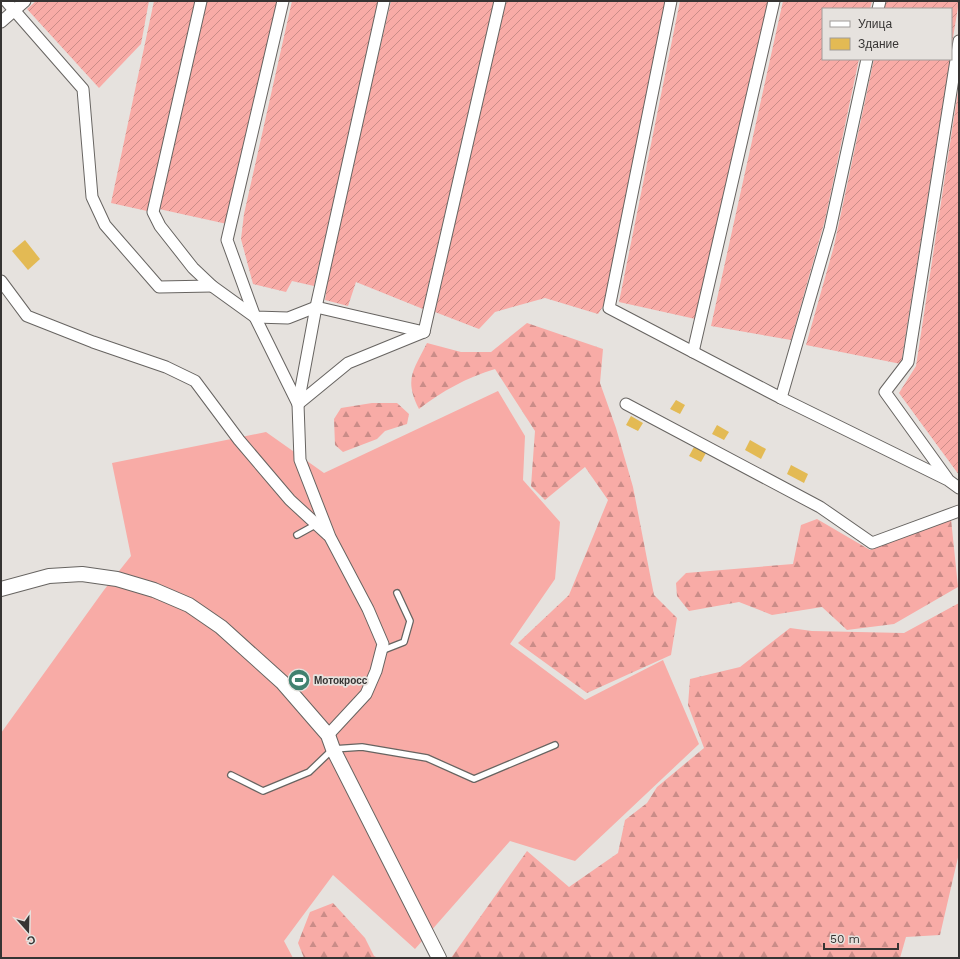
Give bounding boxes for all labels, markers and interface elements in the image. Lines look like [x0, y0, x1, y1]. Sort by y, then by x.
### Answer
legend [822, 8, 952, 60]
text: Улица [858, 17, 892, 31]
text: Здание [858, 37, 899, 51]
sports icon: Мотокросс [286, 667, 312, 693]
place label: Мотокросс [314, 675, 368, 686]
north arrow [8, 911, 48, 951]
scale bar [824, 925, 898, 951]
text: С [25, 932, 37, 947]
text: 50 m [830, 932, 860, 946]

